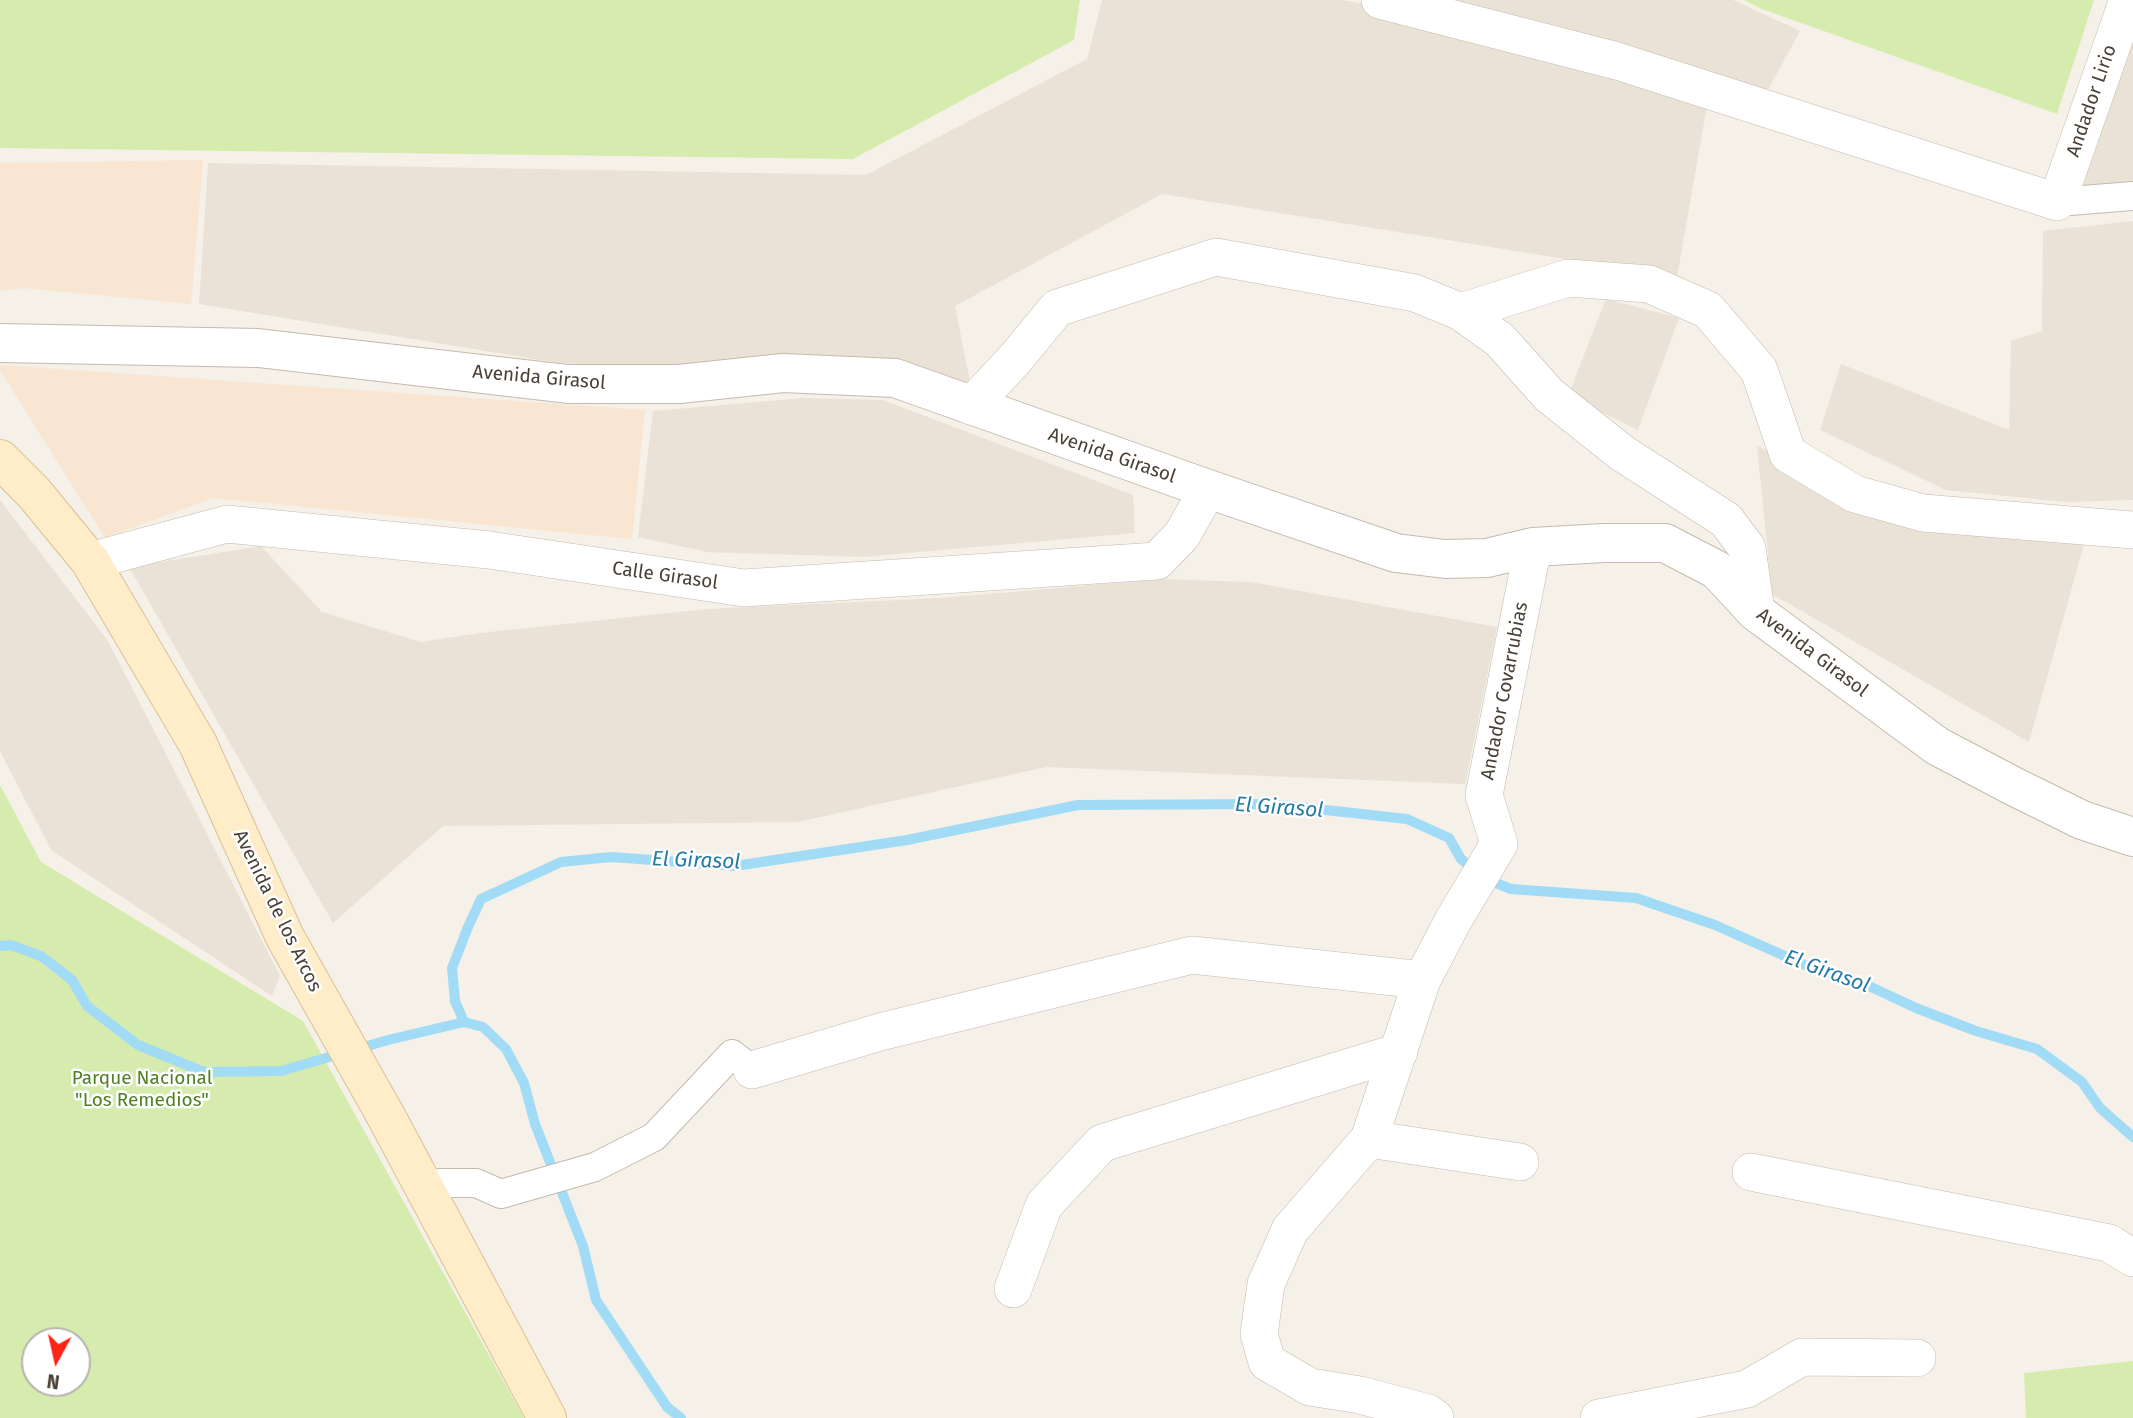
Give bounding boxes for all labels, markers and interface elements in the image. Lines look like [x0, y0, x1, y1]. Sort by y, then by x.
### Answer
street label: Andador Lirio [2062, 42, 2122, 160]
street label: Avenida Girasol [472, 361, 606, 395]
street label: Avenida Girasol [1045, 423, 1179, 489]
street label: Calle Girasol [611, 557, 719, 595]
street label: Andador Covarrubias [1477, 600, 1533, 782]
street label: Avenida Girasol [1752, 604, 1872, 702]
water label: El Girasol [1234, 792, 1324, 824]
street label: Avenida de los Arcos [228, 826, 326, 996]
water label: El Girasol [651, 847, 741, 875]
water label: El Girasol [1781, 945, 1873, 999]
park label: Parque Nacional "Los Remedios" [72, 1068, 212, 1112]
north arrow [21, 1327, 91, 1397]
text: N [45, 1369, 61, 1394]

